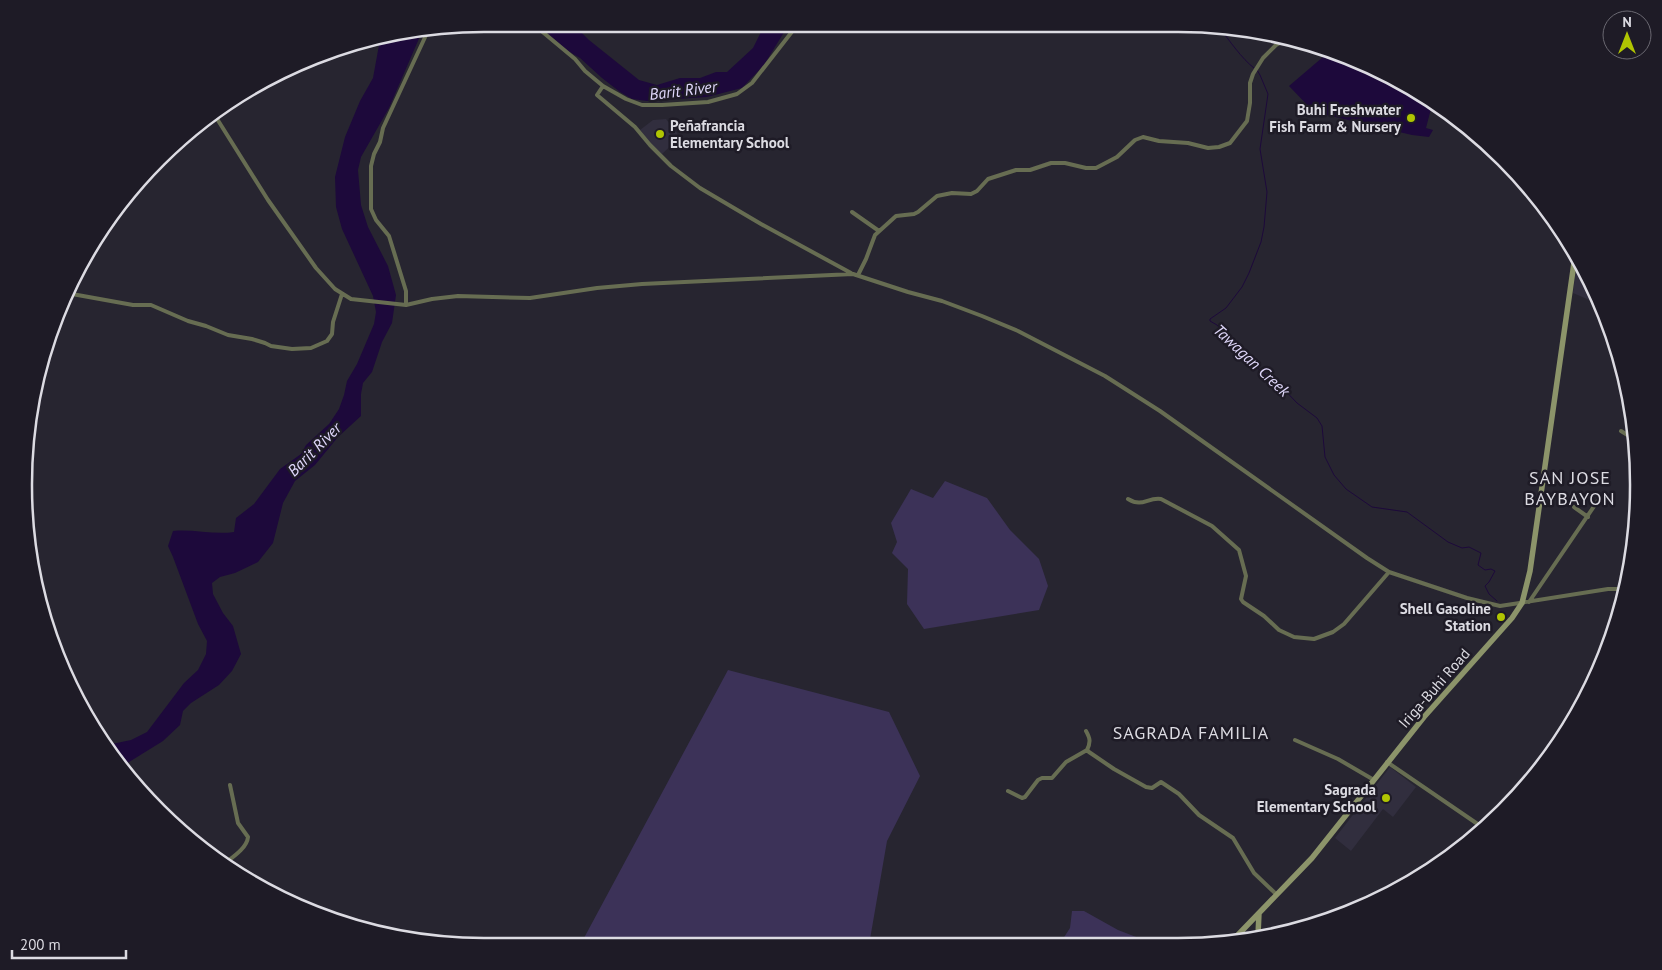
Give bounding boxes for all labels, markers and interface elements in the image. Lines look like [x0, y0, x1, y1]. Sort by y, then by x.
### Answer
north arrow [1602, 10, 1652, 60]
text: N [1622, 13, 1632, 31]
water label: Barit River [648, 76, 720, 104]
place label: Buhi Freshwater Fish Farm & Nursery [1269, 100, 1402, 136]
marker: Buhi Freshwater Fish Farm & Nursery [1405, 112, 1417, 124]
place label: Peñafrancia Elementary School [670, 116, 790, 152]
marker: Peñafrancia Elementary School [654, 128, 666, 140]
water label: Tawagan Creek [1210, 320, 1295, 401]
water label: Barit River [283, 417, 346, 480]
district label: SAN JOSE BAYBAYON [1524, 466, 1616, 510]
place label: Shell Gasoline Station [1400, 599, 1491, 635]
marker: Shell Gasoline Station [1495, 611, 1507, 623]
street label: Iriga-Buhi Road [1394, 644, 1474, 732]
district label: SAGRADA FAMILIA [1113, 721, 1269, 744]
place label: Sagrada Elementary School [1257, 780, 1377, 816]
marker: Sagrada Elementary School [1380, 792, 1392, 804]
scale bar [12, 928, 126, 960]
text: 200 m [20, 935, 61, 954]

